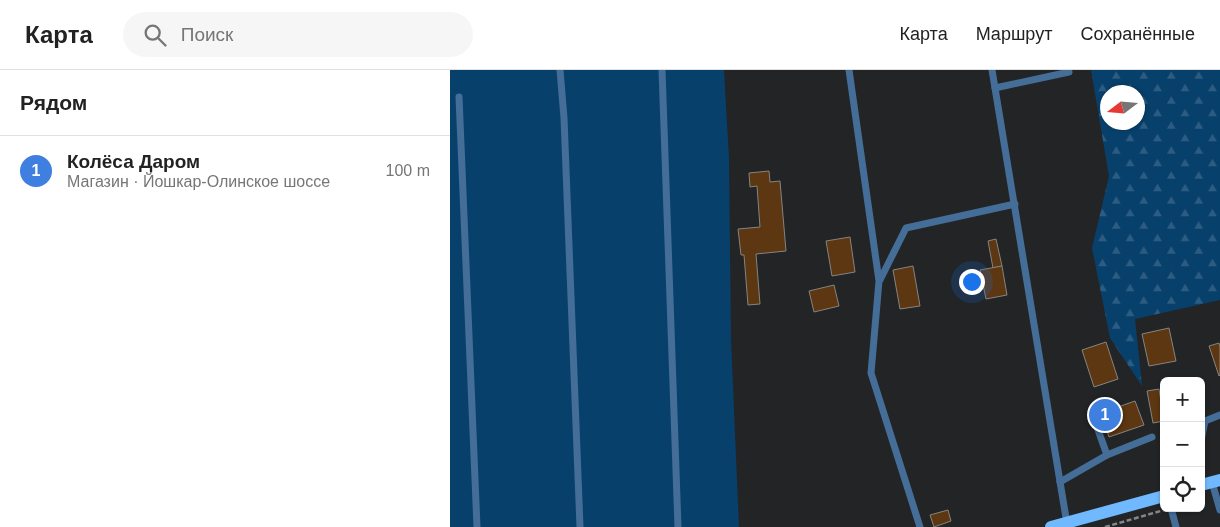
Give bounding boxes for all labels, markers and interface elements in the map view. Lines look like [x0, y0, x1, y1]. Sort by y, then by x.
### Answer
search box [123, 12, 473, 57]
text: Карта [25, 21, 93, 48]
icon: search [141, 21, 169, 49]
text: Поиск [181, 24, 233, 45]
text: Карта [900, 24, 948, 44]
text: Маршрут [976, 24, 1052, 44]
text: Сохранённые [1080, 24, 1195, 44]
north arrow [1100, 85, 1145, 130]
text: Рядом [20, 91, 87, 114]
text: Колёса Даром [67, 151, 200, 172]
text: 1 [32, 162, 40, 179]
text: 100 m [386, 162, 430, 179]
text: Магазин · Йошкар-Олинское шоссе [67, 173, 330, 190]
your location [959, 269, 985, 295]
map controls [1160, 377, 1205, 512]
button: + [1160, 377, 1205, 422]
pin: 1 [1089, 396, 1121, 434]
button: − [1160, 422, 1205, 467]
button: locate [1160, 467, 1205, 512]

